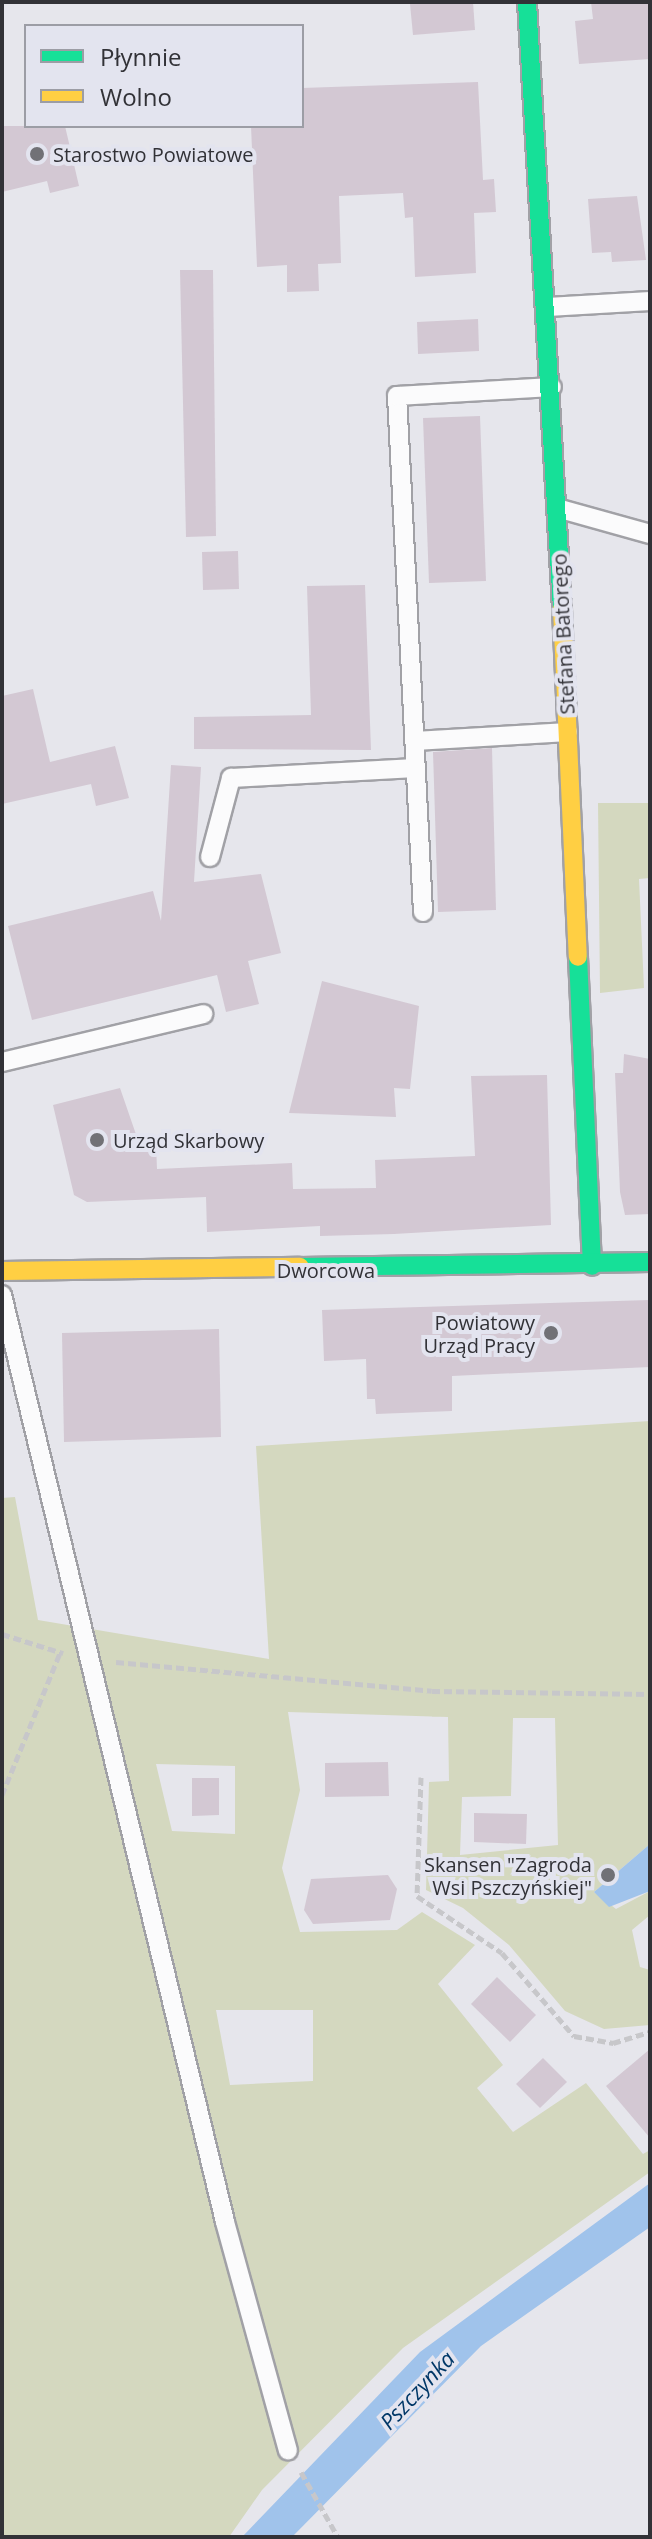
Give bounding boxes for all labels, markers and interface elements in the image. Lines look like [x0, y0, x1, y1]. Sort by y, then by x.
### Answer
legend [24, 24, 304, 128]
text: Płynnie [100, 40, 182, 73]
text: Wolno [100, 80, 172, 113]
place label: Starostwo Powiatowe [53, 142, 253, 166]
marker: Starostwo Powiatowe [28, 145, 46, 163]
street label: Stefana Batorego [547, 553, 579, 715]
place label: Urząd Skarbowy [113, 1128, 264, 1152]
marker: Urząd Skarbowy [88, 1131, 106, 1149]
street label: Dworcowa [277, 1258, 375, 1282]
place label: Powiatowy Urząd Pracy [423, 1310, 535, 1357]
marker: Powiatowy Urząd Pracy [542, 1324, 560, 1342]
place label: Skansen "Zagroda Wsi Pszczyńskiej" [424, 1852, 592, 1899]
marker: Skansen "Zagroda Wsi Pszczyńskiej" [599, 1866, 617, 1884]
water label: Pszczynka [374, 2345, 460, 2435]

